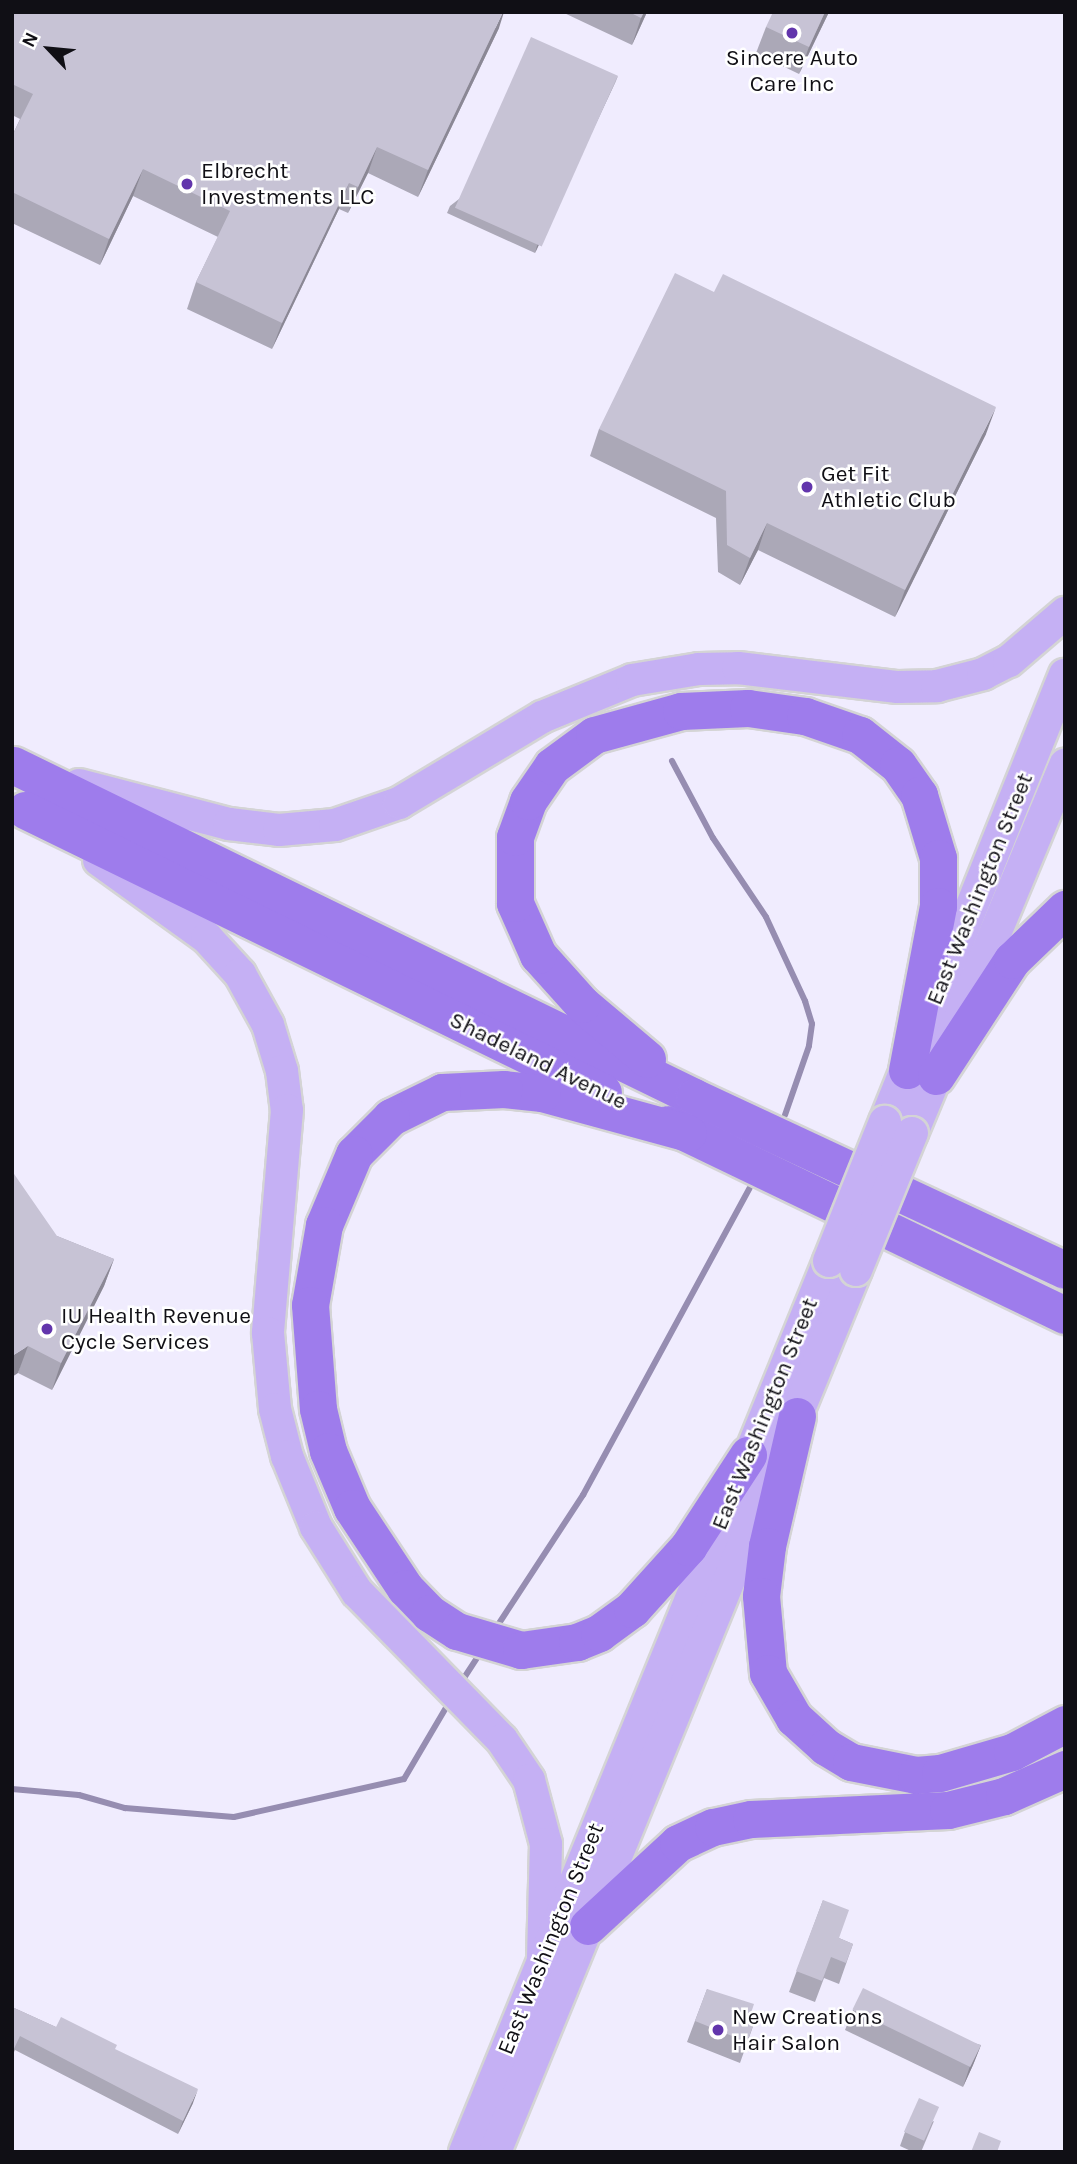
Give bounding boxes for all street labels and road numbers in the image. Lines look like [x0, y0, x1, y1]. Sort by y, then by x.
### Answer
street label: East Washington Street [921, 769, 1039, 1009]
street label: Shadeland Avenue [445, 1006, 631, 1116]
street label: East Washington Street [706, 1294, 824, 1534]
street label: East Washington Street [492, 1819, 610, 2059]

